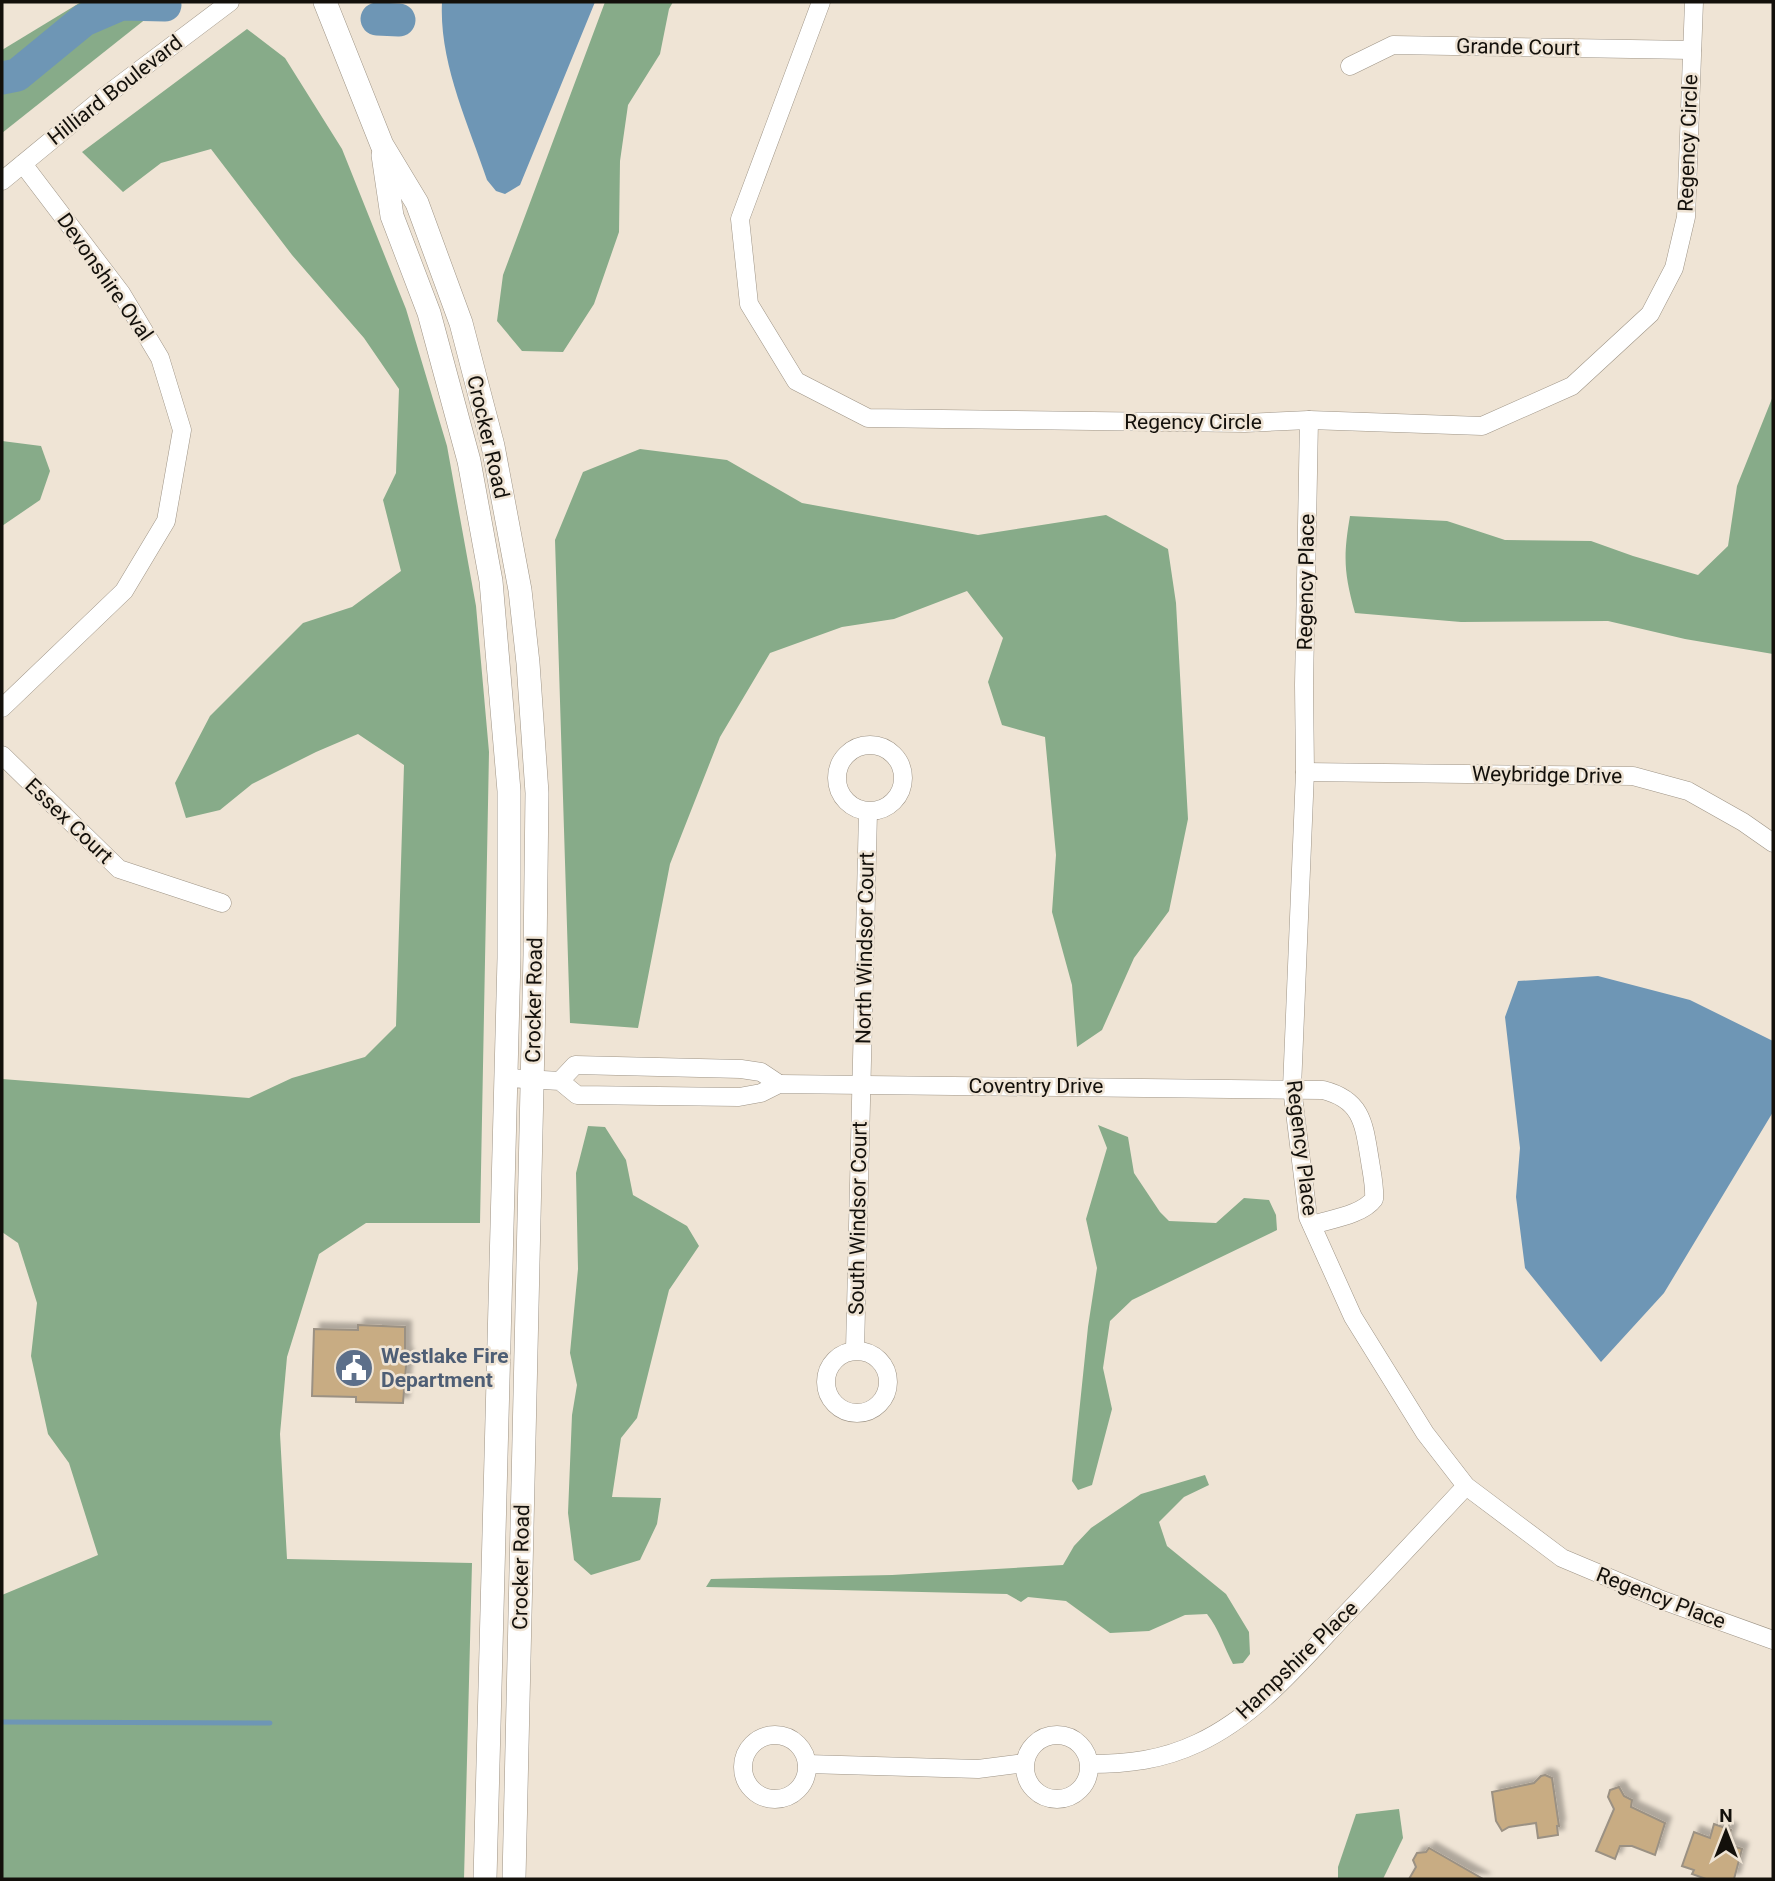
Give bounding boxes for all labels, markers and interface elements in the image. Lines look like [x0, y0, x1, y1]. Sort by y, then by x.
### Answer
street label: Hilliard Boulevard [43, 30, 187, 150]
street label: Grande Court [1456, 34, 1580, 60]
street label: Regency Circle [1674, 74, 1702, 212]
street label: Devonshire Oval [52, 209, 158, 345]
street label: Crocker Road [462, 373, 514, 501]
street label: Regency Circle [1124, 410, 1262, 434]
street label: Regency Place [1293, 513, 1319, 651]
street label: Weybridge Drive [1472, 762, 1622, 788]
street label: Essex Court [20, 773, 118, 869]
street label: North Windsor Court [851, 852, 879, 1044]
street label: Crocker Road [521, 937, 547, 1063]
street label: Coventry Drive [969, 1074, 1103, 1098]
street label: Regency Place [1282, 1079, 1322, 1217]
street label: South Windsor Court [844, 1121, 872, 1315]
place label: Westlake Fire Department [381, 1344, 509, 1392]
public building icon: Westlake Fire Department [333, 1347, 375, 1389]
street label: Crocker Road [508, 1504, 534, 1630]
street label: Regency Place [1593, 1562, 1729, 1634]
street label: Hampshire Place [1231, 1596, 1363, 1724]
north arrow [1691, 1797, 1761, 1867]
text: N [1719, 1804, 1733, 1827]

